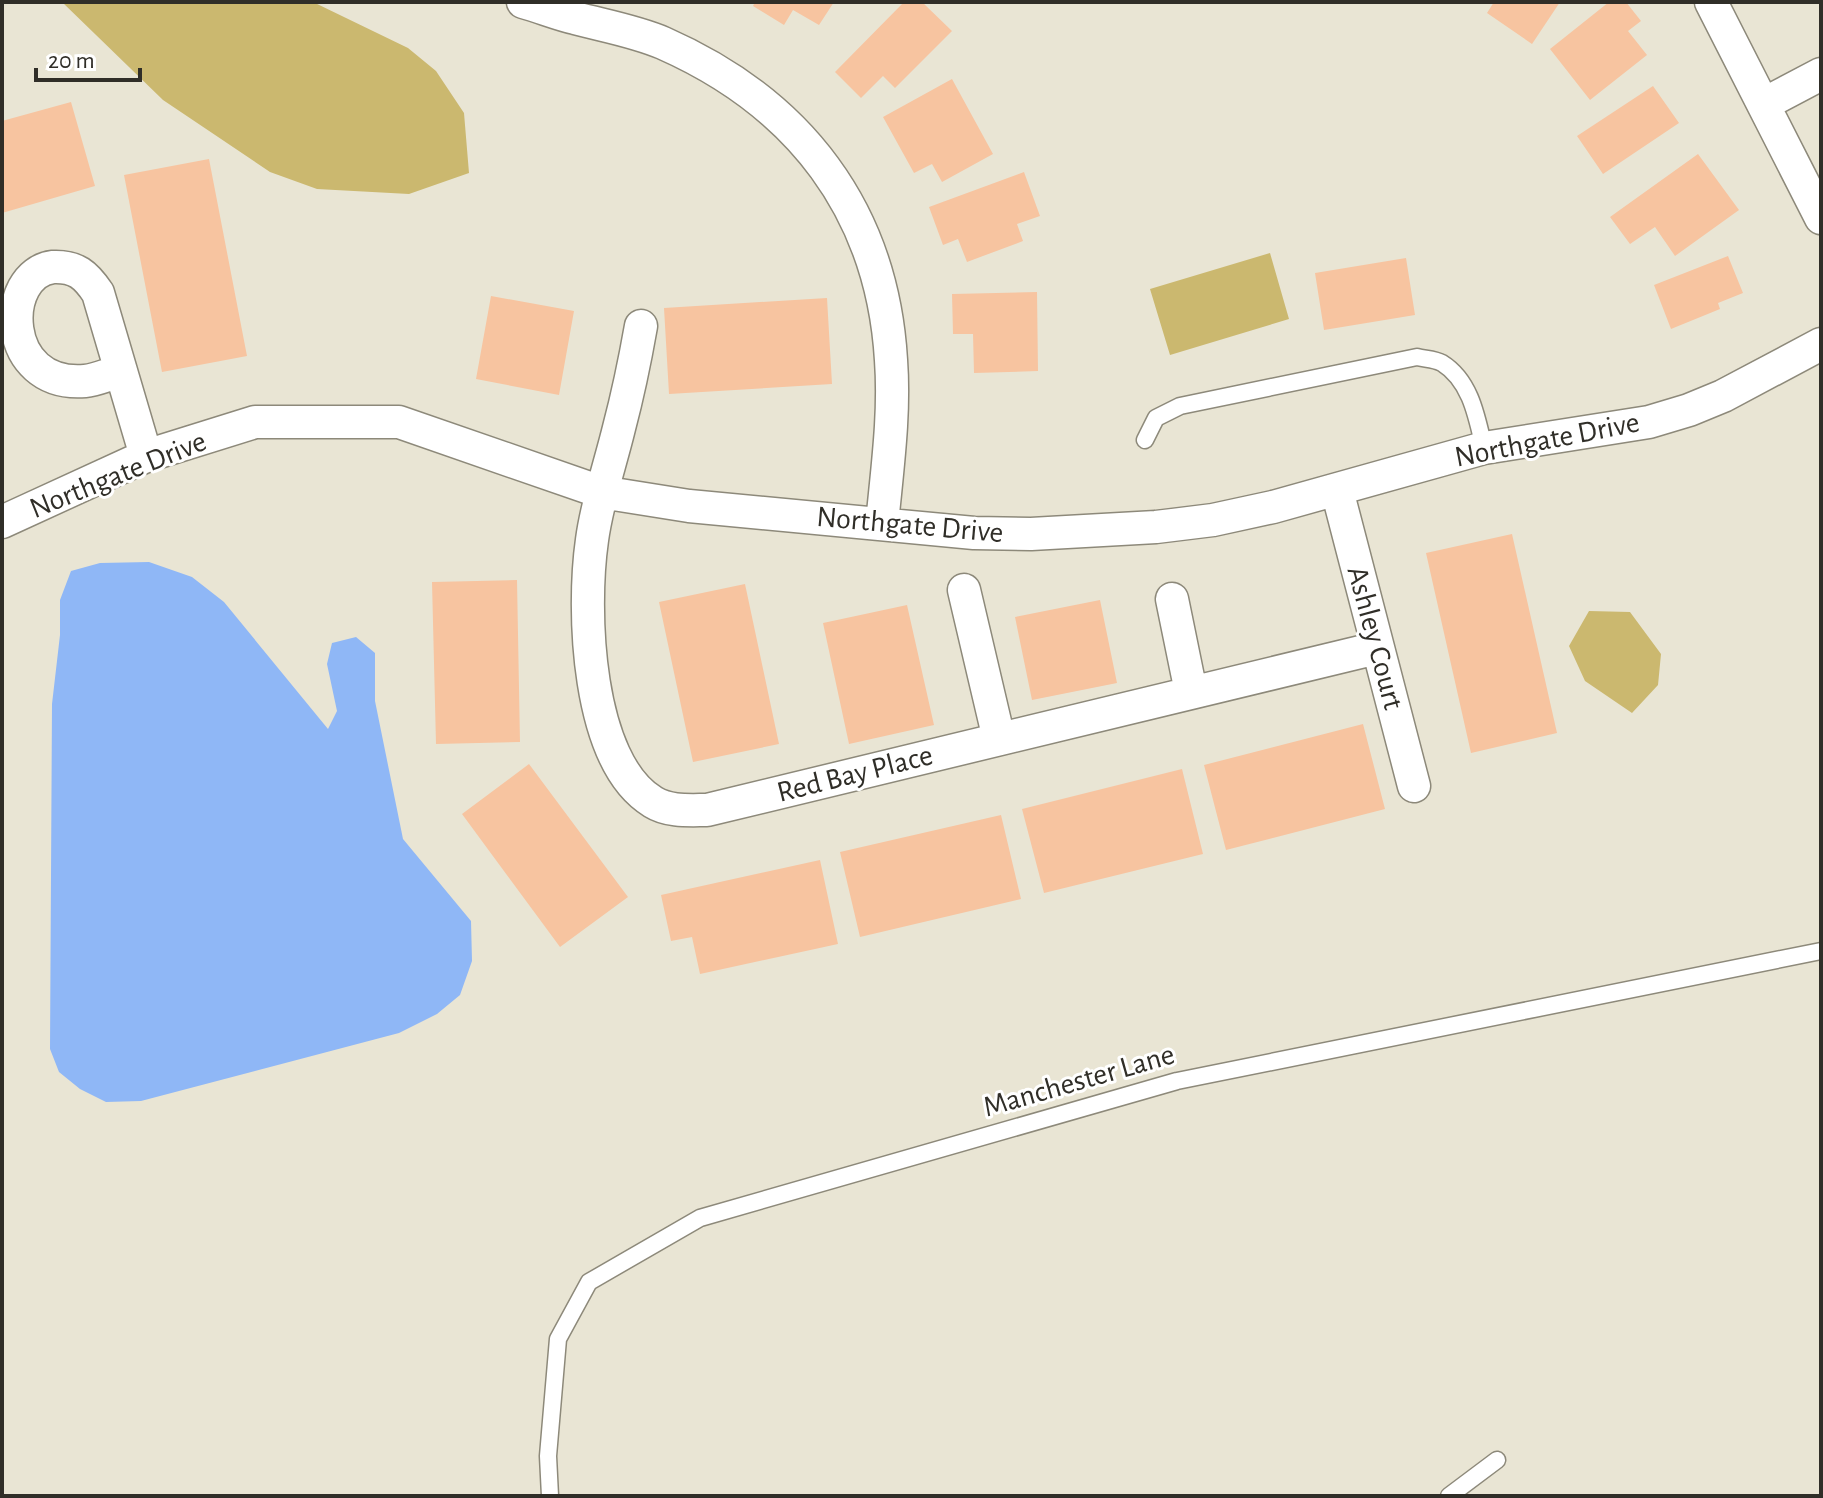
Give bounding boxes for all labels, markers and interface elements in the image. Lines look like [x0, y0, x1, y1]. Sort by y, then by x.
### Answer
scale bar [36, 32, 140, 82]
text: 20 m [48, 49, 95, 73]
street label: Northgate Drive [1452, 407, 1642, 473]
street label: Northgate Drive [25, 426, 211, 524]
street label: Northgate Drive [815, 502, 1005, 548]
street label: Ashley Court [1341, 563, 1409, 713]
street label: Red Bay Place [774, 740, 936, 808]
street label: Manchester Lane [980, 1039, 1178, 1123]

